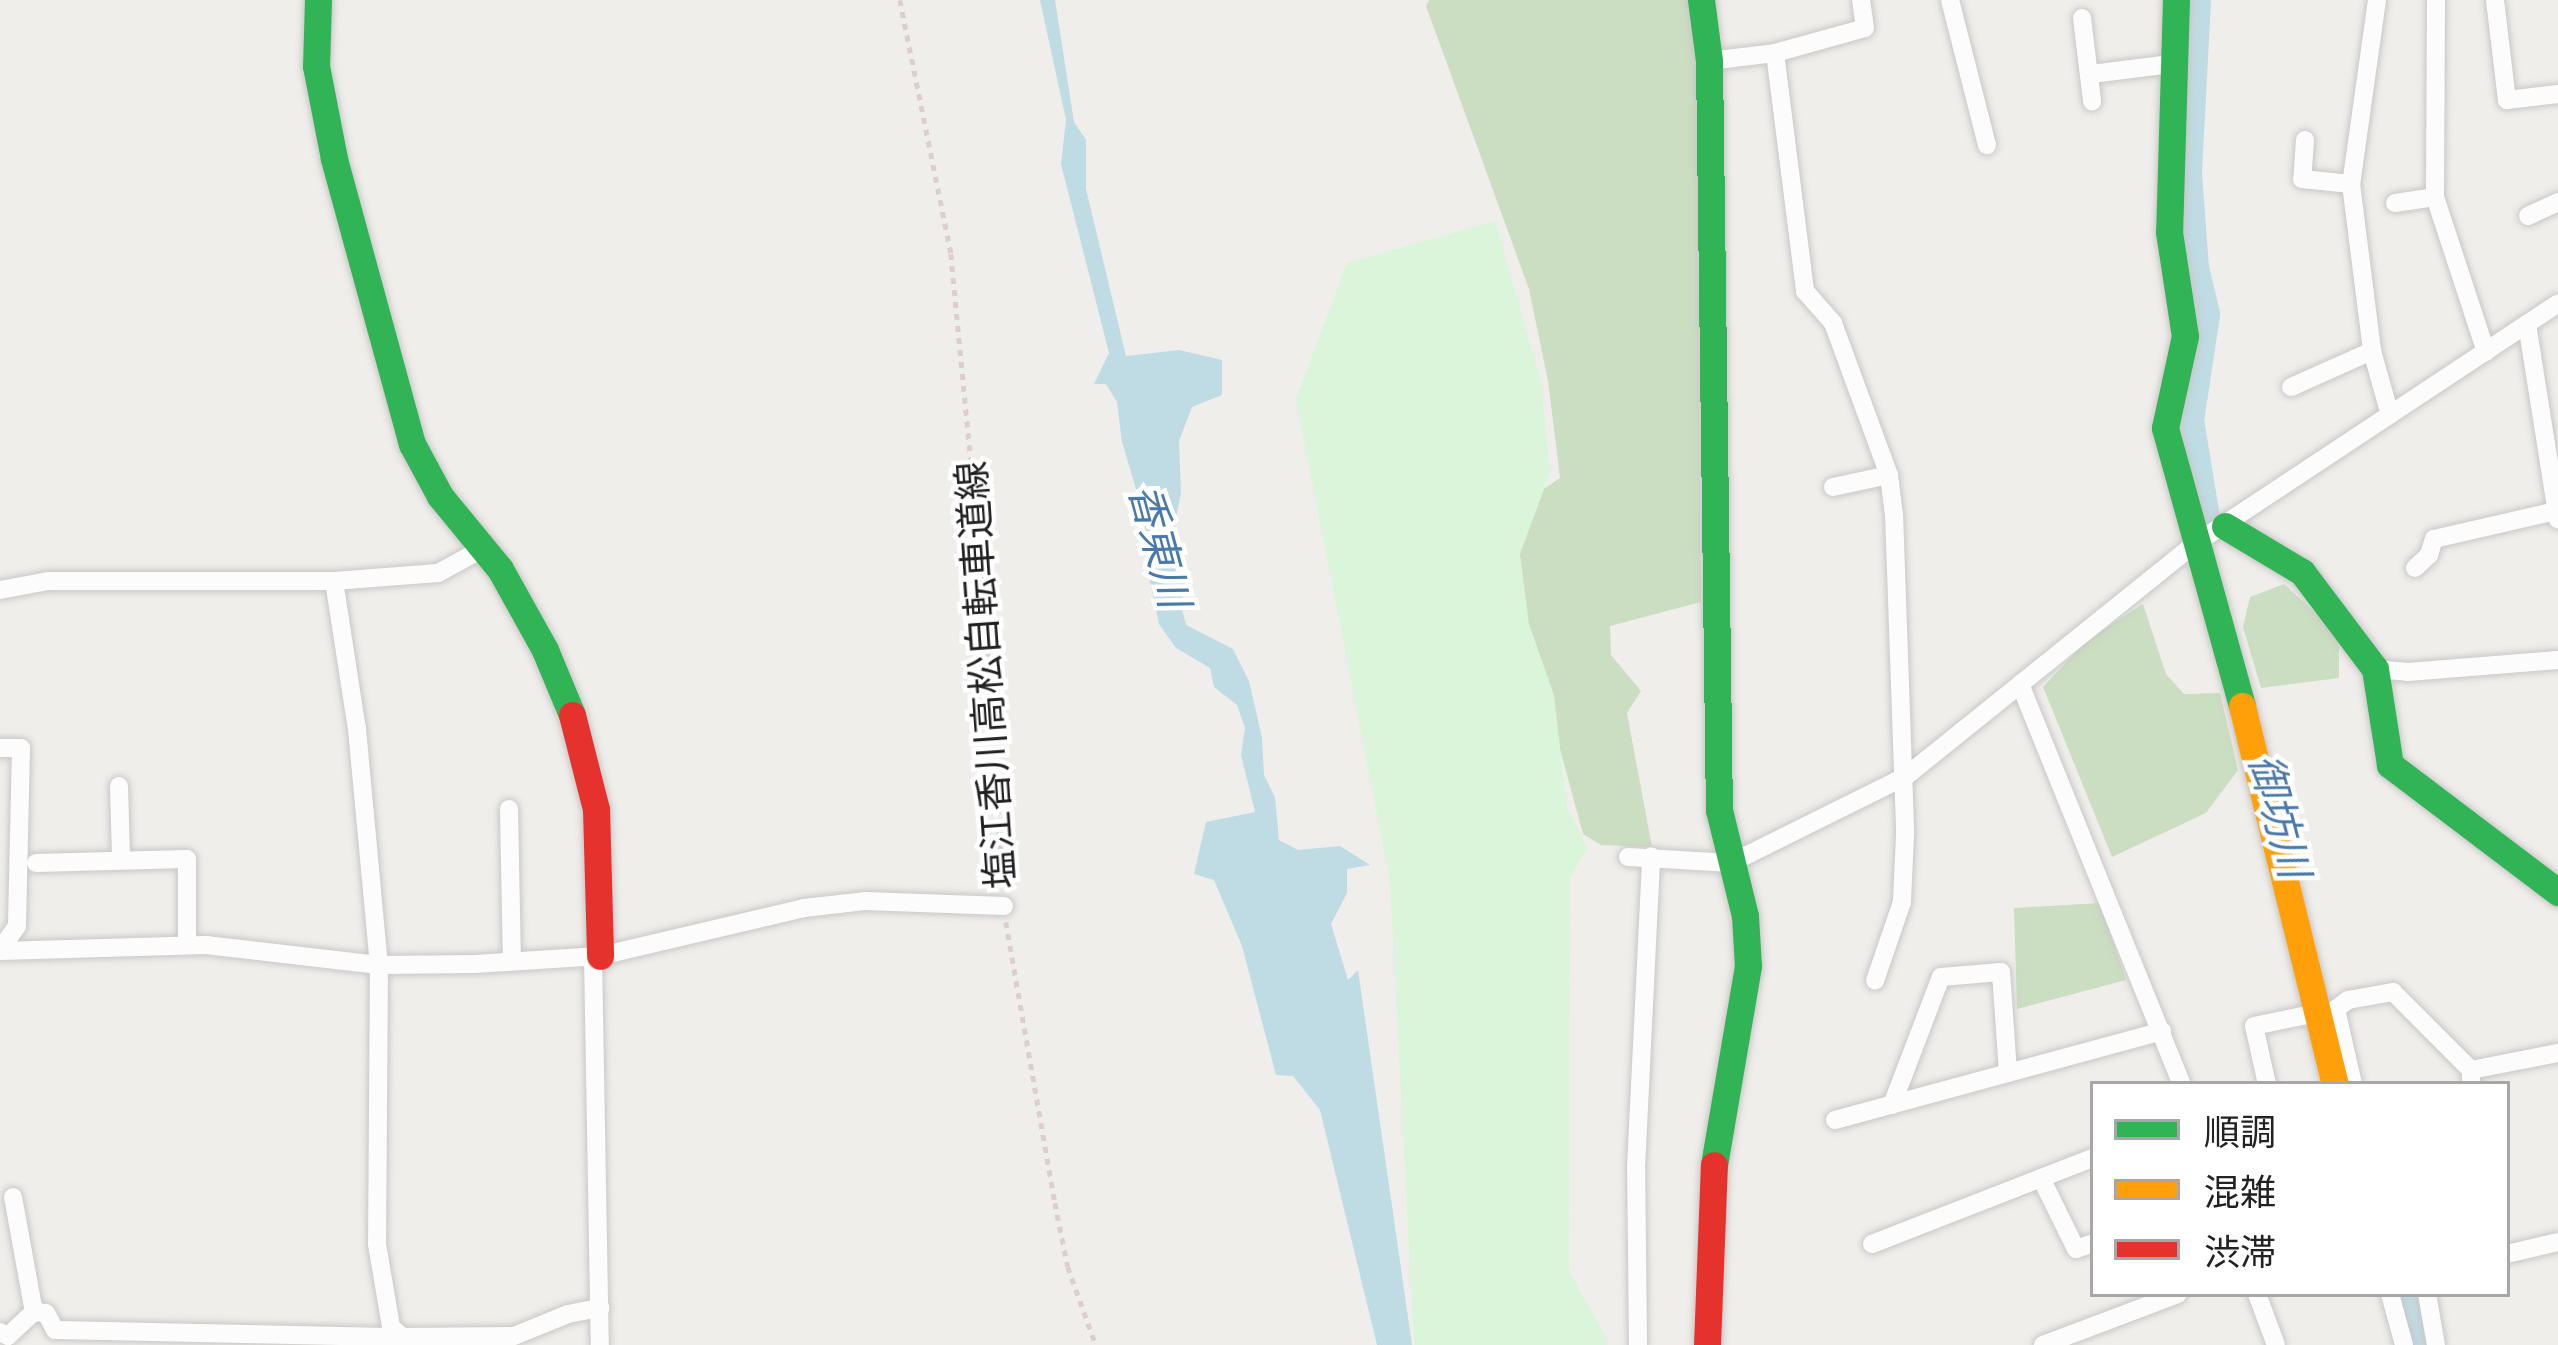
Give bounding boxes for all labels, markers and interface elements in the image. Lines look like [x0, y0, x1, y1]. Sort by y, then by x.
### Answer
street label: 塩江香川高松自転車道線 [949, 459, 1025, 891]
water label: 香東川 [1118, 479, 1200, 613]
water label: 御坊川 [2238, 749, 2320, 883]
legend [2090, 1081, 2510, 1297]
text: 順調 [2204, 1111, 2276, 1155]
text: 混雑 [2204, 1171, 2276, 1215]
text: 渋滞 [2204, 1231, 2276, 1275]

